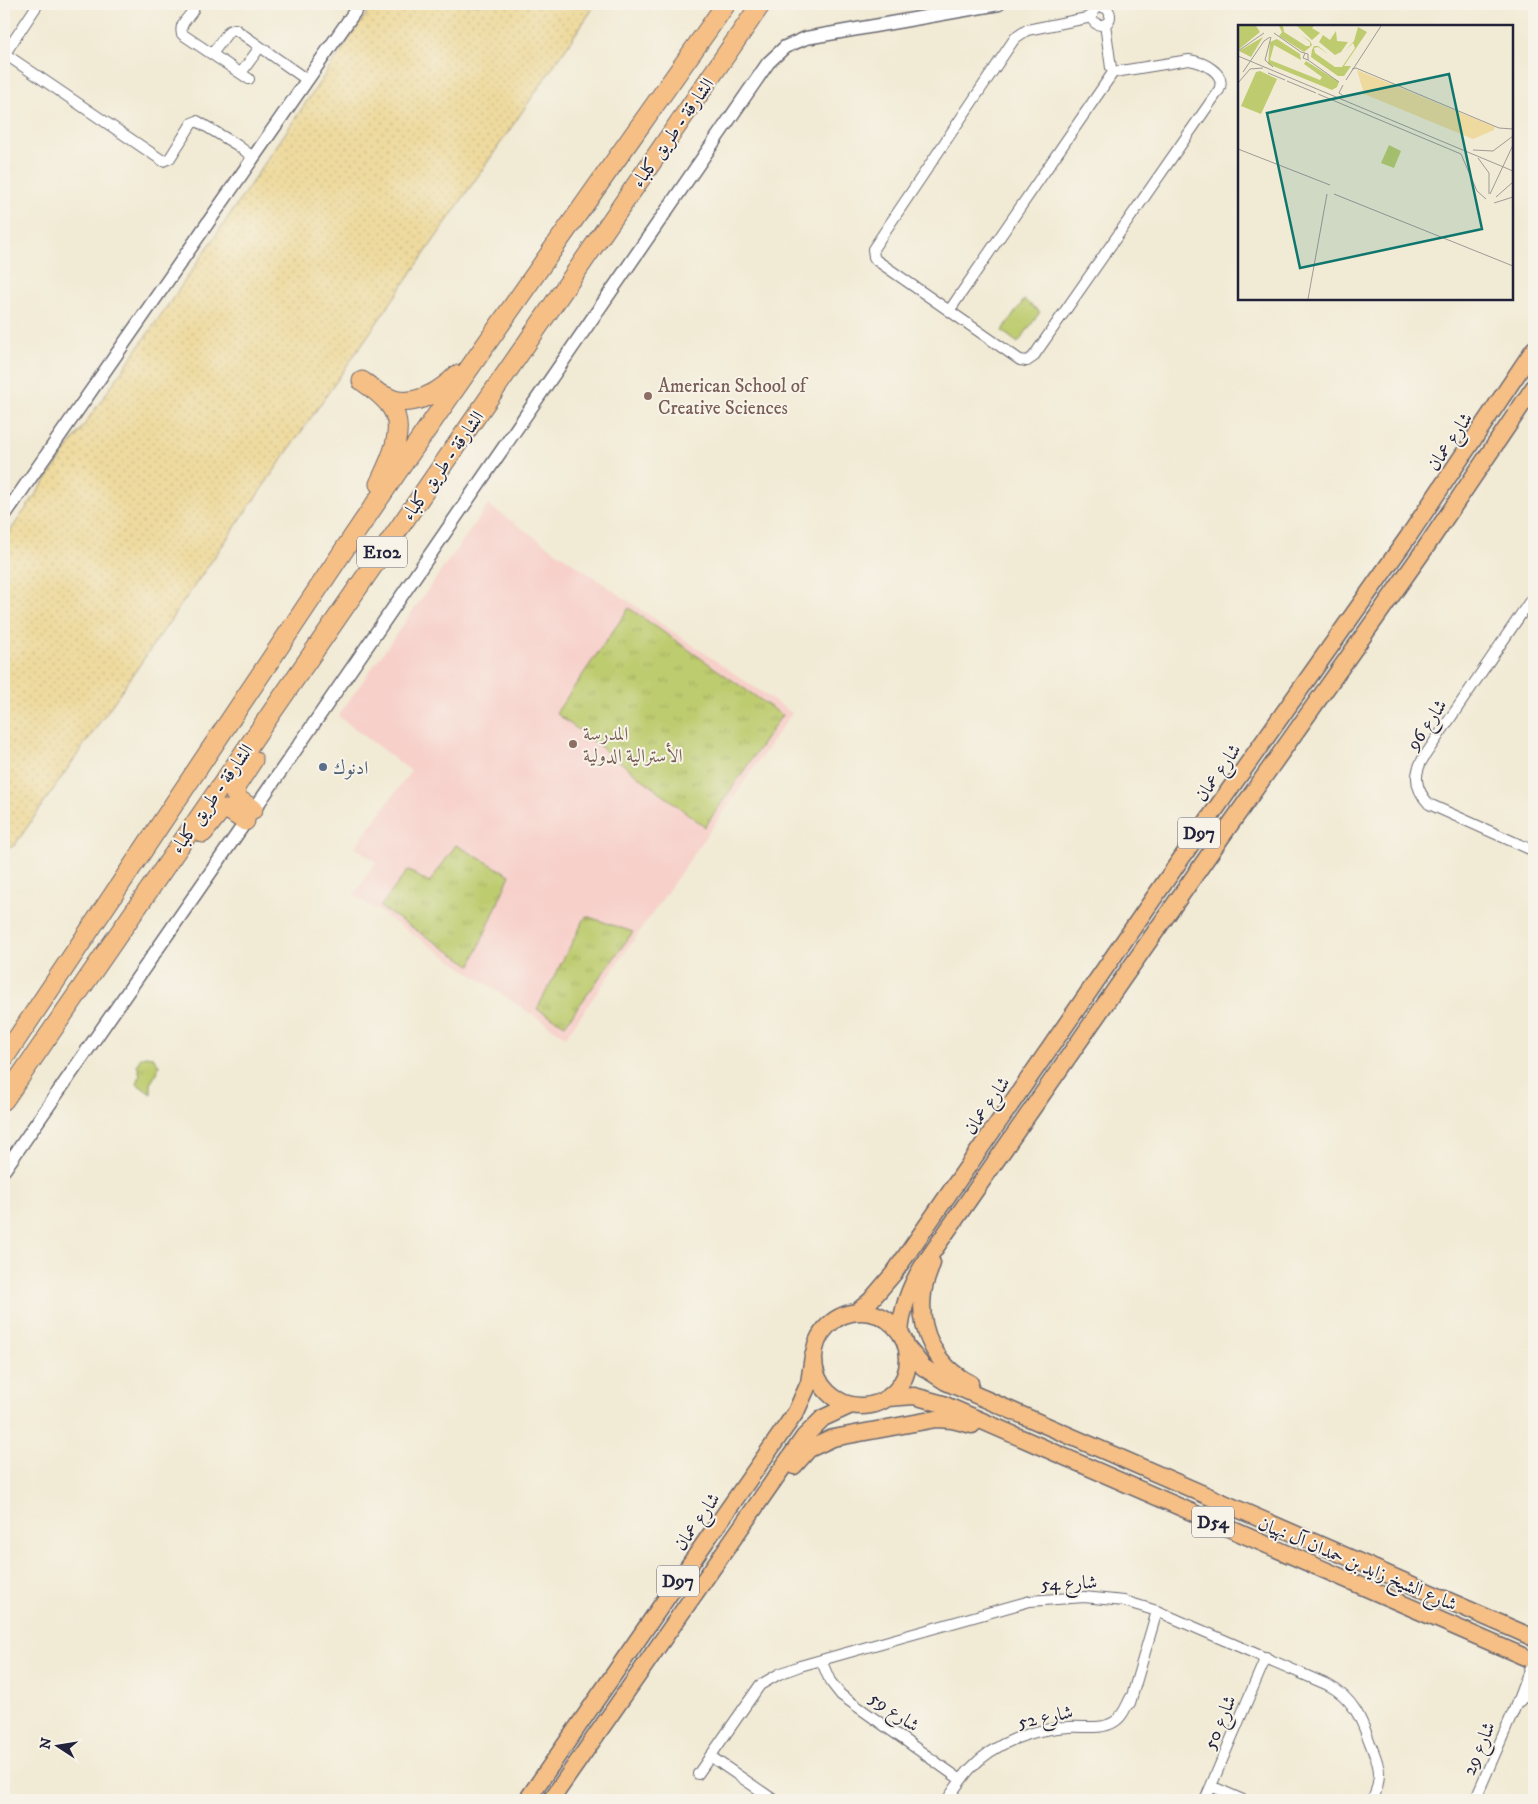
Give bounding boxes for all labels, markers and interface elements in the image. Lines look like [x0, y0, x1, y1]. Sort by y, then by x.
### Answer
inset map [1238, 25, 1513, 300]
street label: الشارقة - طريق كلباء [627, 74, 720, 192]
place label: American School of Creative Sciences [658, 375, 809, 420]
marker: American School of Creative Sciences [642, 390, 654, 402]
street label: الشارقة - طريق كلباء [397, 407, 490, 525]
street label: شارع عمان [1422, 408, 1481, 477]
road number: E102 [357, 536, 407, 568]
street label: شارع 96 [1401, 695, 1455, 757]
place label: المدرسة الأسترالية الدولية [583, 723, 683, 768]
marker: المدرسة الأسترالية الدولية [567, 738, 579, 750]
street label: شارع عمان [1190, 739, 1249, 808]
street label: الشارقة - طريق كلباء [166, 740, 259, 858]
place label: ادنوك [333, 757, 368, 780]
marker: ادنوك [317, 761, 329, 773]
road number: D97 [1178, 818, 1220, 848]
street label: شارع عمان [959, 1072, 1018, 1141]
street label: شارع عمان [669, 1488, 728, 1557]
road number: D54 [1192, 1506, 1234, 1538]
street label: شارع الشيخ زايد بن حمدان آل نهيان [1252, 1512, 1460, 1621]
road number: D97 [657, 1565, 699, 1596]
street label: شارع 54 [1040, 1571, 1098, 1599]
street label: شارع 59 [863, 1687, 924, 1740]
street label: شارع 50 [1199, 1692, 1245, 1754]
street label: شارع 52 [1016, 1701, 1075, 1737]
street label: شارع 29 [1458, 1718, 1504, 1780]
north arrow [32, 1722, 82, 1772]
text: N [36, 1736, 56, 1751]

